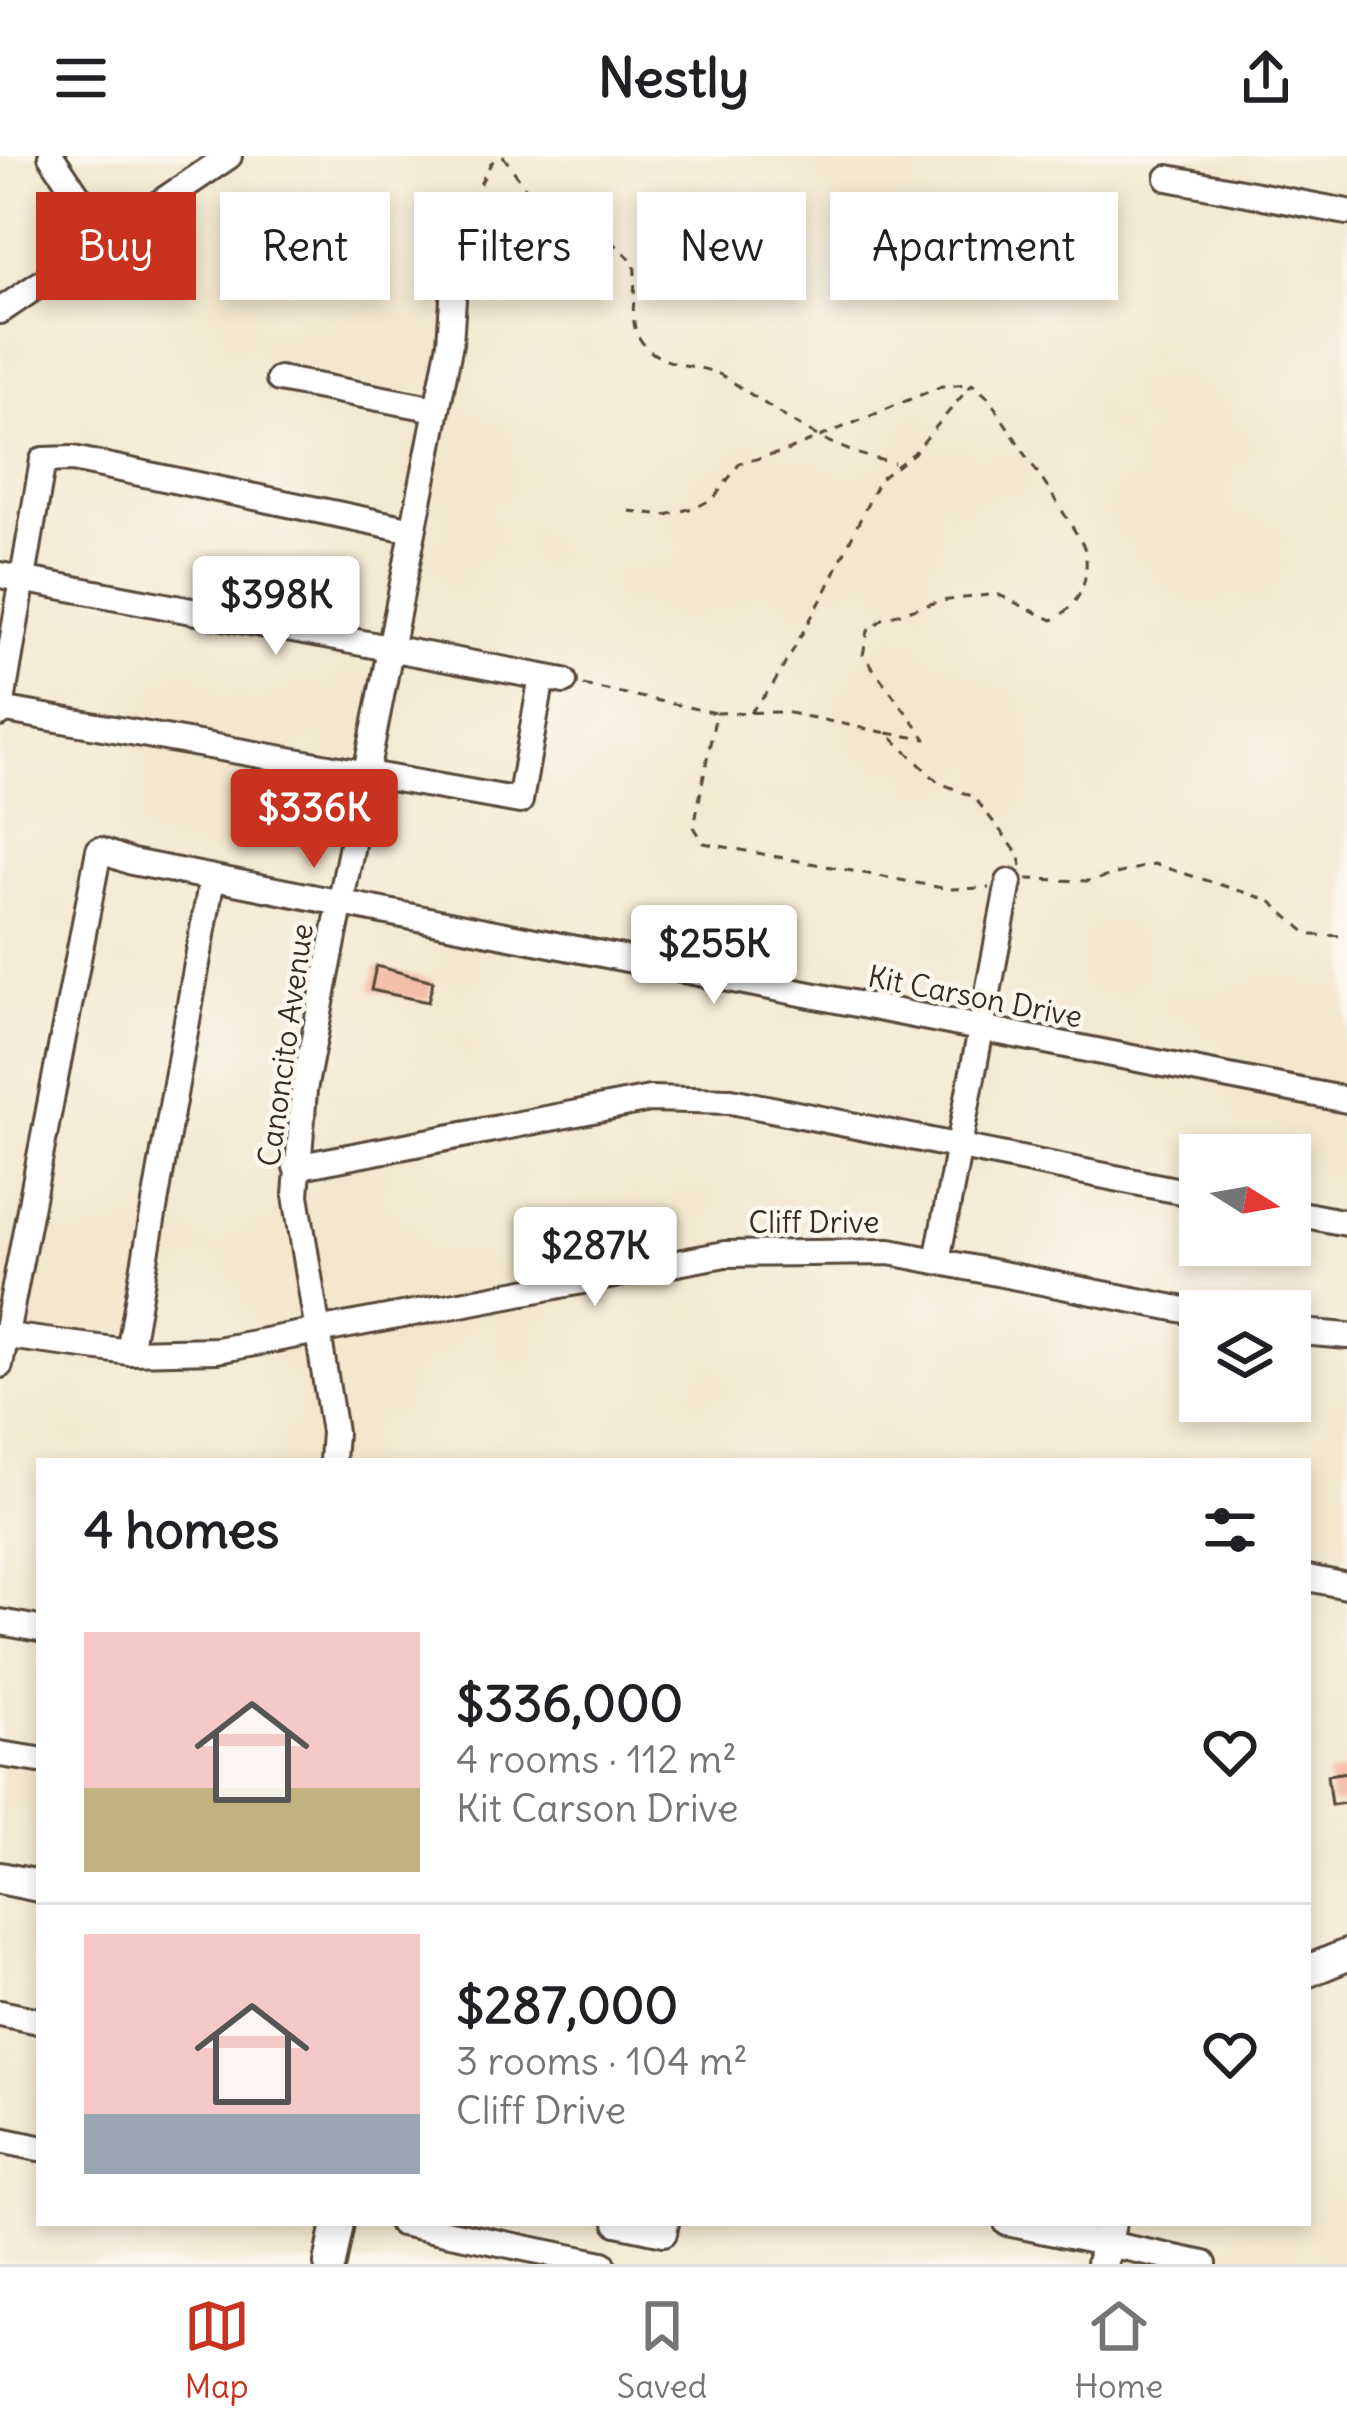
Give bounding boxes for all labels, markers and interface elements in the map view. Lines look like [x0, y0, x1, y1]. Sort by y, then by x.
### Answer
text: Nestly [598, 44, 749, 112]
icon: menu [48, 45, 114, 111]
icon: share [1233, 45, 1299, 111]
chip: Buy [36, 192, 196, 300]
chip: Rent [220, 192, 390, 300]
chip: Filters [414, 192, 613, 300]
chip: New [637, 192, 806, 300]
chip: Apartment [830, 192, 1118, 300]
pin: $398K [192, 556, 360, 658]
text: $398K [220, 570, 332, 619]
pin: $336K [230, 769, 398, 871]
text: $336K [258, 783, 370, 832]
pin: $255K [630, 905, 798, 1007]
text: $255K [658, 919, 770, 968]
street label: Canoncito Avenue [249, 921, 321, 1169]
street label: Kit Carson Drive [865, 957, 1085, 1035]
north arrow [1179, 1134, 1311, 1266]
map controls [1179, 1134, 1311, 1422]
street label: Cliff Drive [749, 1203, 879, 1241]
pin: $287K [511, 1207, 679, 1309]
text: $287K [541, 1221, 649, 1270]
button: layers [1179, 1290, 1311, 1422]
icon: filters [1197, 1497, 1263, 1563]
text: 4 homes [84, 1498, 279, 1562]
text: $336,000 [456, 1671, 683, 1735]
icon: home [180, 1680, 324, 1824]
icon: heart [1197, 1719, 1263, 1785]
text: 4 rooms · 112 m² [456, 1735, 737, 1784]
text: Kit Carson Drive [456, 1784, 739, 1833]
text: $287,000 [456, 1973, 678, 2037]
icon: home [180, 1982, 324, 2126]
icon: heart [1197, 2021, 1263, 2087]
text: 3 rooms · 104 m² [456, 2037, 748, 2086]
text: Cliff Drive [456, 2086, 626, 2135]
tab: Map [184, 2293, 250, 2407]
tab: Saved [617, 2293, 707, 2407]
tab: Home [1074, 2293, 1163, 2407]

